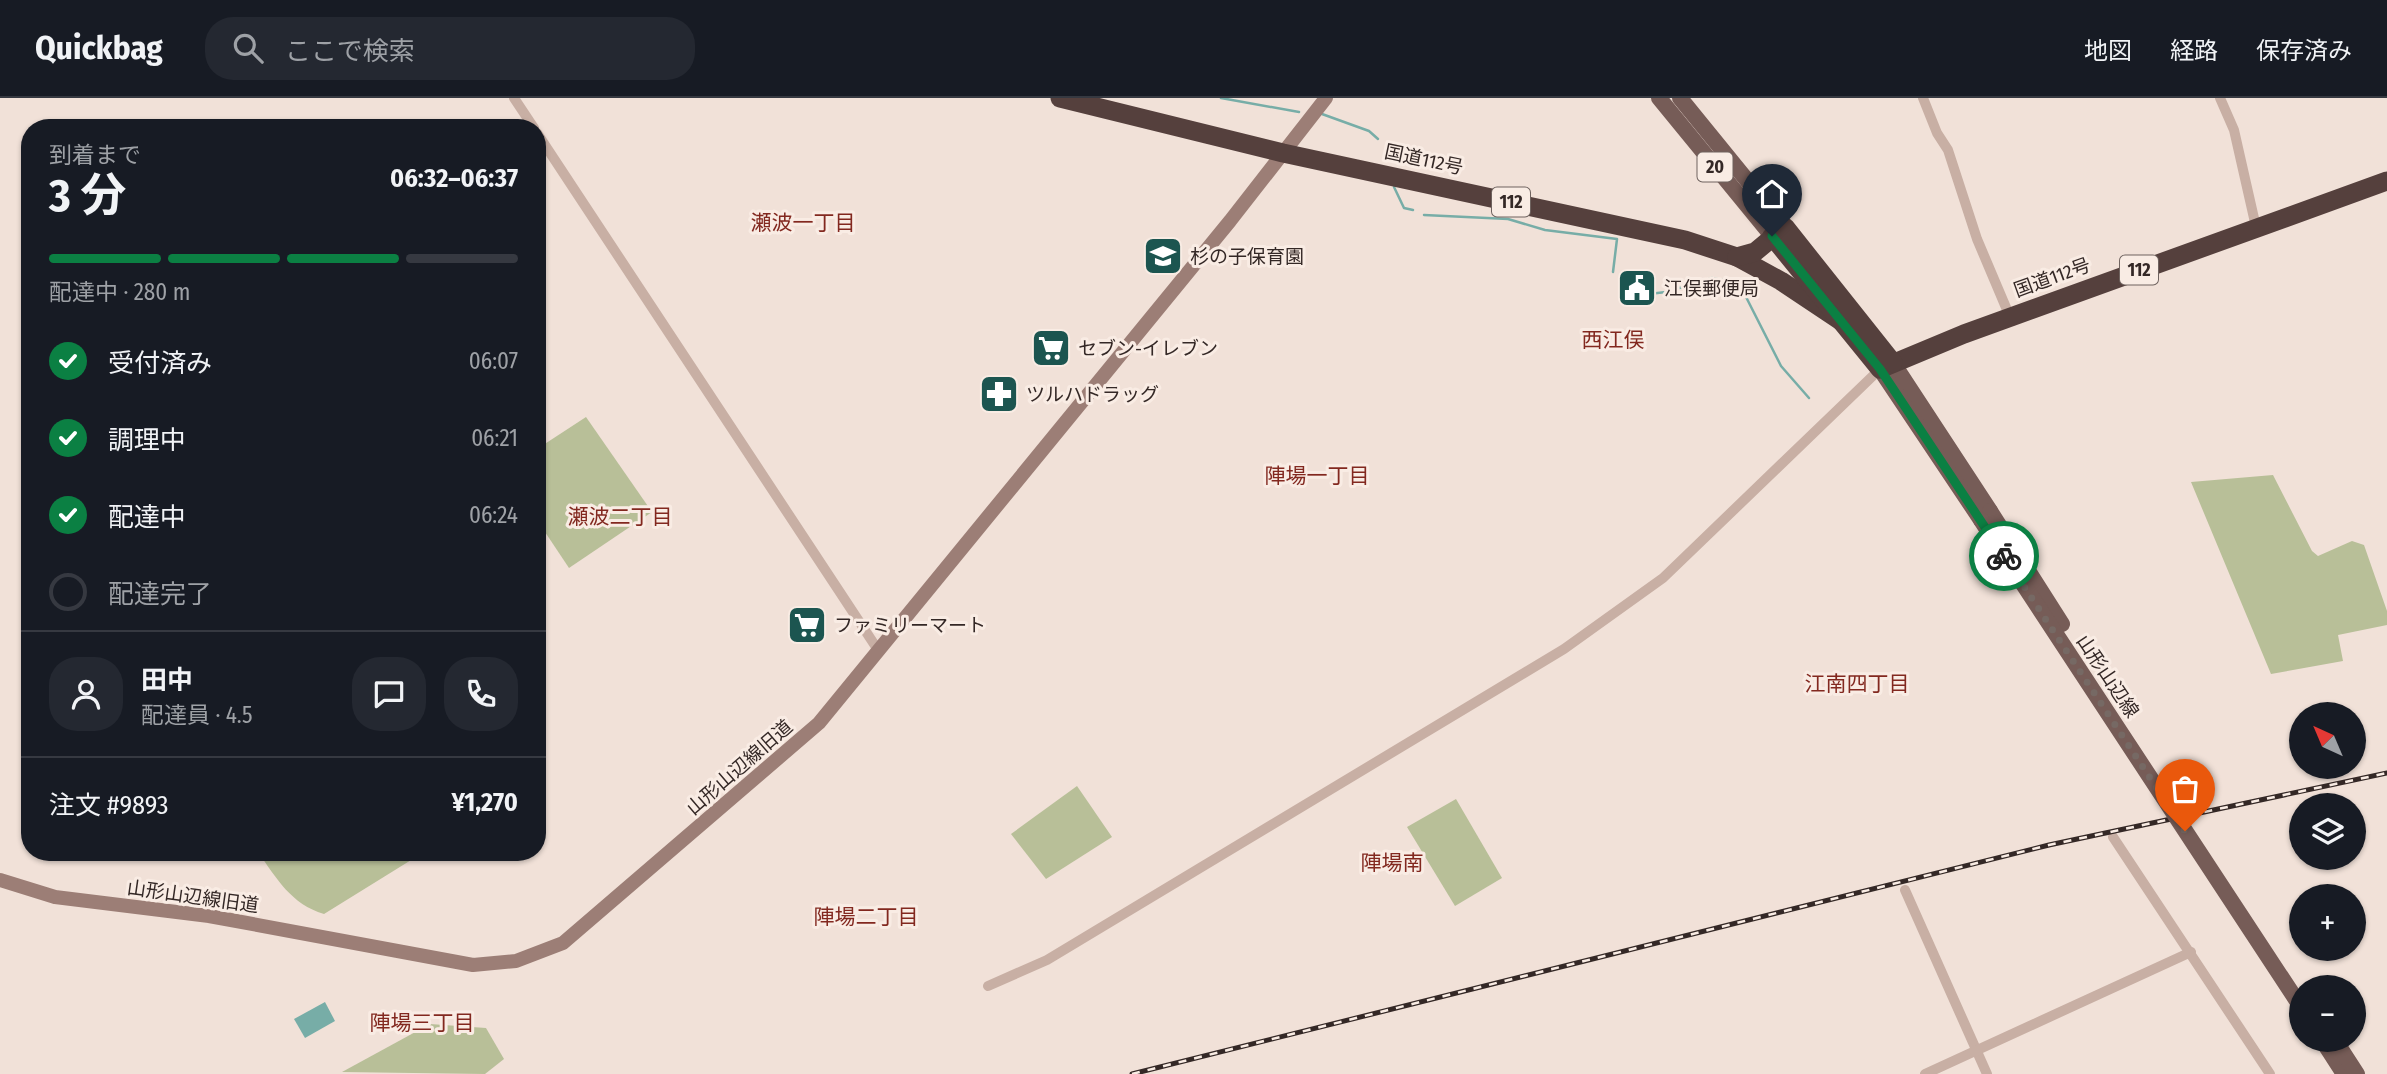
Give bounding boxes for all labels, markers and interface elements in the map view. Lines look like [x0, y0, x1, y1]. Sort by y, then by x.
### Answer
search box [205, 17, 695, 80]
text: Quickbag [35, 28, 163, 68]
icon: search [229, 29, 267, 67]
text: ここで検索 [285, 36, 415, 67]
text: 地図 [2084, 37, 2132, 65]
text: 経路 [2170, 37, 2218, 65]
text: 保存済み [2256, 37, 2352, 65]
street label: 国道112号 [1382, 140, 1465, 179]
text: 到着まで [49, 141, 141, 169]
road number: 20 [1698, 153, 1732, 182]
text: 06:32–06:37 [390, 163, 518, 194]
pin [1742, 164, 1802, 236]
text: 3 分 [49, 168, 126, 223]
icon: home [1753, 175, 1791, 213]
road number: 112 [1492, 188, 1530, 217]
district label: 瀬波一丁目 [751, 210, 856, 236]
school or university icon: 杉の子保育園 [1142, 235, 1184, 277]
place label: 杉の子保育園 [1190, 245, 1304, 268]
street label: 国道112号 [2011, 253, 2094, 302]
road number: 112 [2120, 256, 2158, 285]
public building icon: 江俣郵便局 [1616, 267, 1658, 309]
place label: 江俣郵便局 [1664, 277, 1759, 300]
text: 配達中 · 280 m [49, 278, 190, 306]
supermarket icon: セブン-イレブン [1030, 327, 1072, 369]
district label: 西江俣 [1582, 327, 1645, 353]
place label: セブン-イレブン [1078, 337, 1218, 360]
icon: check [49, 342, 87, 380]
text: 06:07 [469, 347, 518, 375]
text: 受付済み [108, 348, 212, 379]
pharmacy icon: ツルハドラッグ [978, 373, 1020, 415]
place label: ツルハドラッグ [1026, 383, 1159, 406]
icon: check [49, 419, 87, 457]
text: 06:21 [471, 424, 518, 452]
text: 調理中 [108, 425, 186, 456]
district label: 陣場一丁目 [1265, 463, 1370, 489]
icon: check [49, 496, 87, 534]
text: 06:24 [469, 501, 518, 529]
text: 配達中 [108, 502, 186, 533]
district label: 瀬波二丁目 [568, 504, 673, 530]
courier [1969, 521, 2039, 591]
icon: bike [1985, 537, 2023, 575]
text: 配達完了 [108, 579, 212, 610]
supermarket icon: ファミリーマート [786, 604, 828, 646]
place label: ファミリーマート [834, 614, 986, 637]
street label: 山形山辺線 [2071, 630, 2144, 722]
button: person [49, 657, 123, 731]
button: chat [352, 657, 426, 731]
button: phone [444, 657, 518, 731]
text: 田中 [141, 665, 193, 696]
district label: 江南四丁目 [1805, 671, 1910, 697]
text: 配達員 · 4.5 [141, 701, 252, 729]
north arrow [2289, 702, 2366, 779]
map controls [2289, 702, 2366, 1052]
street label: 山形山辺線旧道 [682, 715, 797, 820]
pin [2155, 759, 2215, 831]
icon: bag [2166, 770, 2204, 808]
text: ¥1,270 [452, 787, 518, 818]
text: 注文 #9893 [49, 790, 169, 821]
button: layers [2289, 793, 2366, 870]
district label: 陣場南 [1361, 850, 1424, 876]
street label: 山形山辺線旧道 [125, 876, 260, 917]
button: + [2289, 884, 2366, 961]
district label: 陣場二丁目 [814, 904, 919, 930]
button: − [2289, 975, 2366, 1052]
district label: 陣場三丁目 [370, 1010, 475, 1036]

